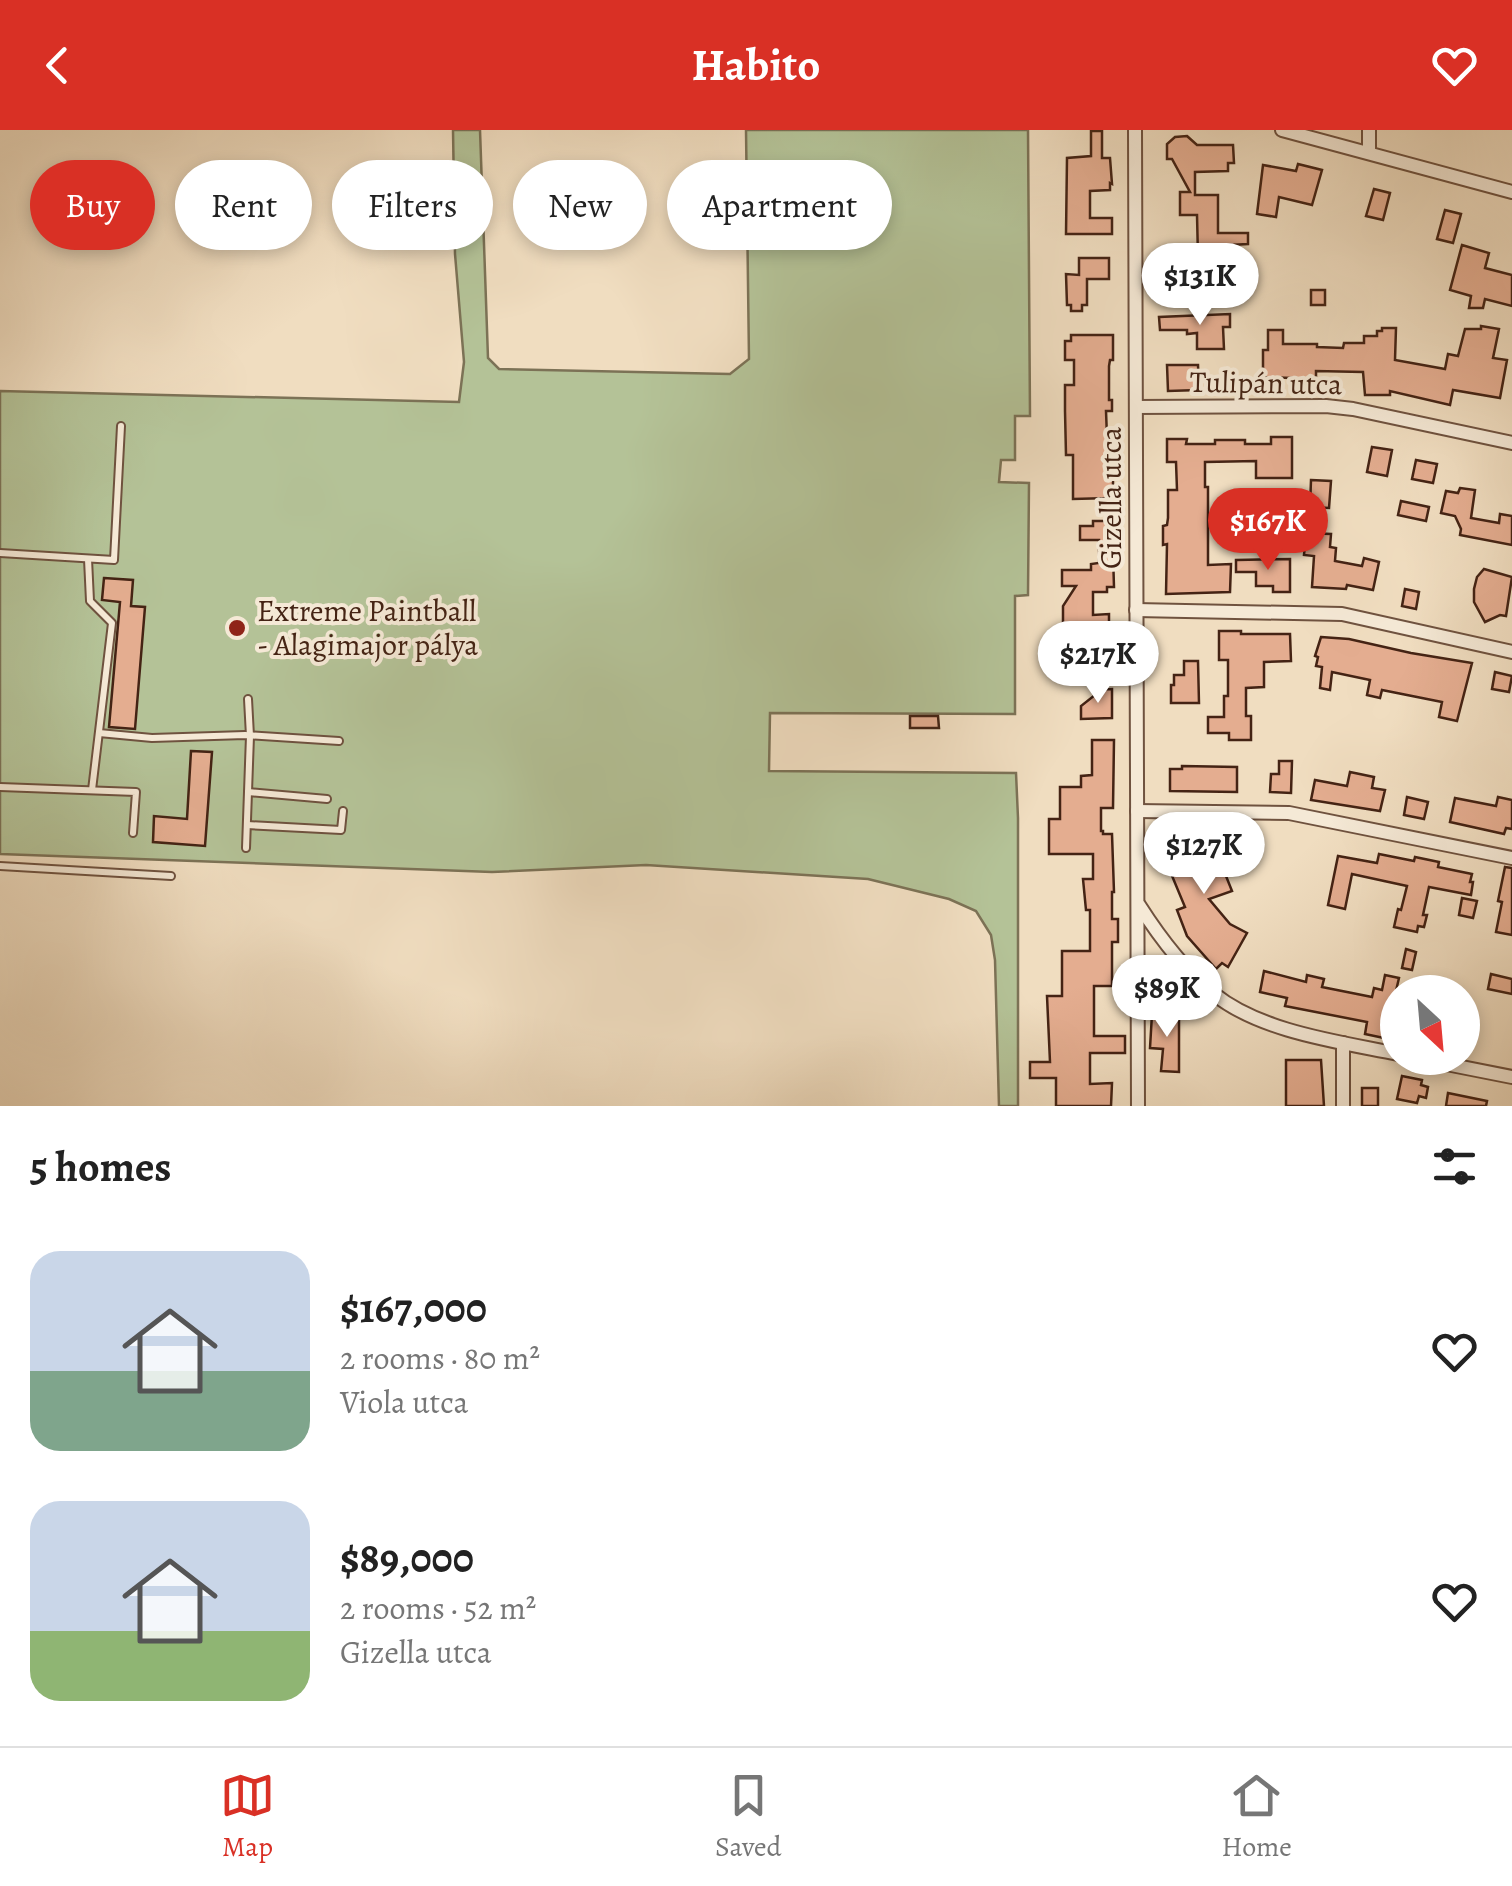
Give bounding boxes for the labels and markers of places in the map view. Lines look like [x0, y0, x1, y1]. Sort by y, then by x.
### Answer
pin: $131K [1130, 243, 1270, 328]
pin: $167K [1198, 488, 1338, 573]
place label: Extreme Paintball - Alagimajor pálya [257, 591, 478, 665]
marker: Extreme Paintball - Alagimajor pálya [226, 617, 248, 639]
pin: $217K [1028, 621, 1168, 706]
pin: $127K [1134, 812, 1274, 897]
pin: $89K [1108, 955, 1226, 1040]

